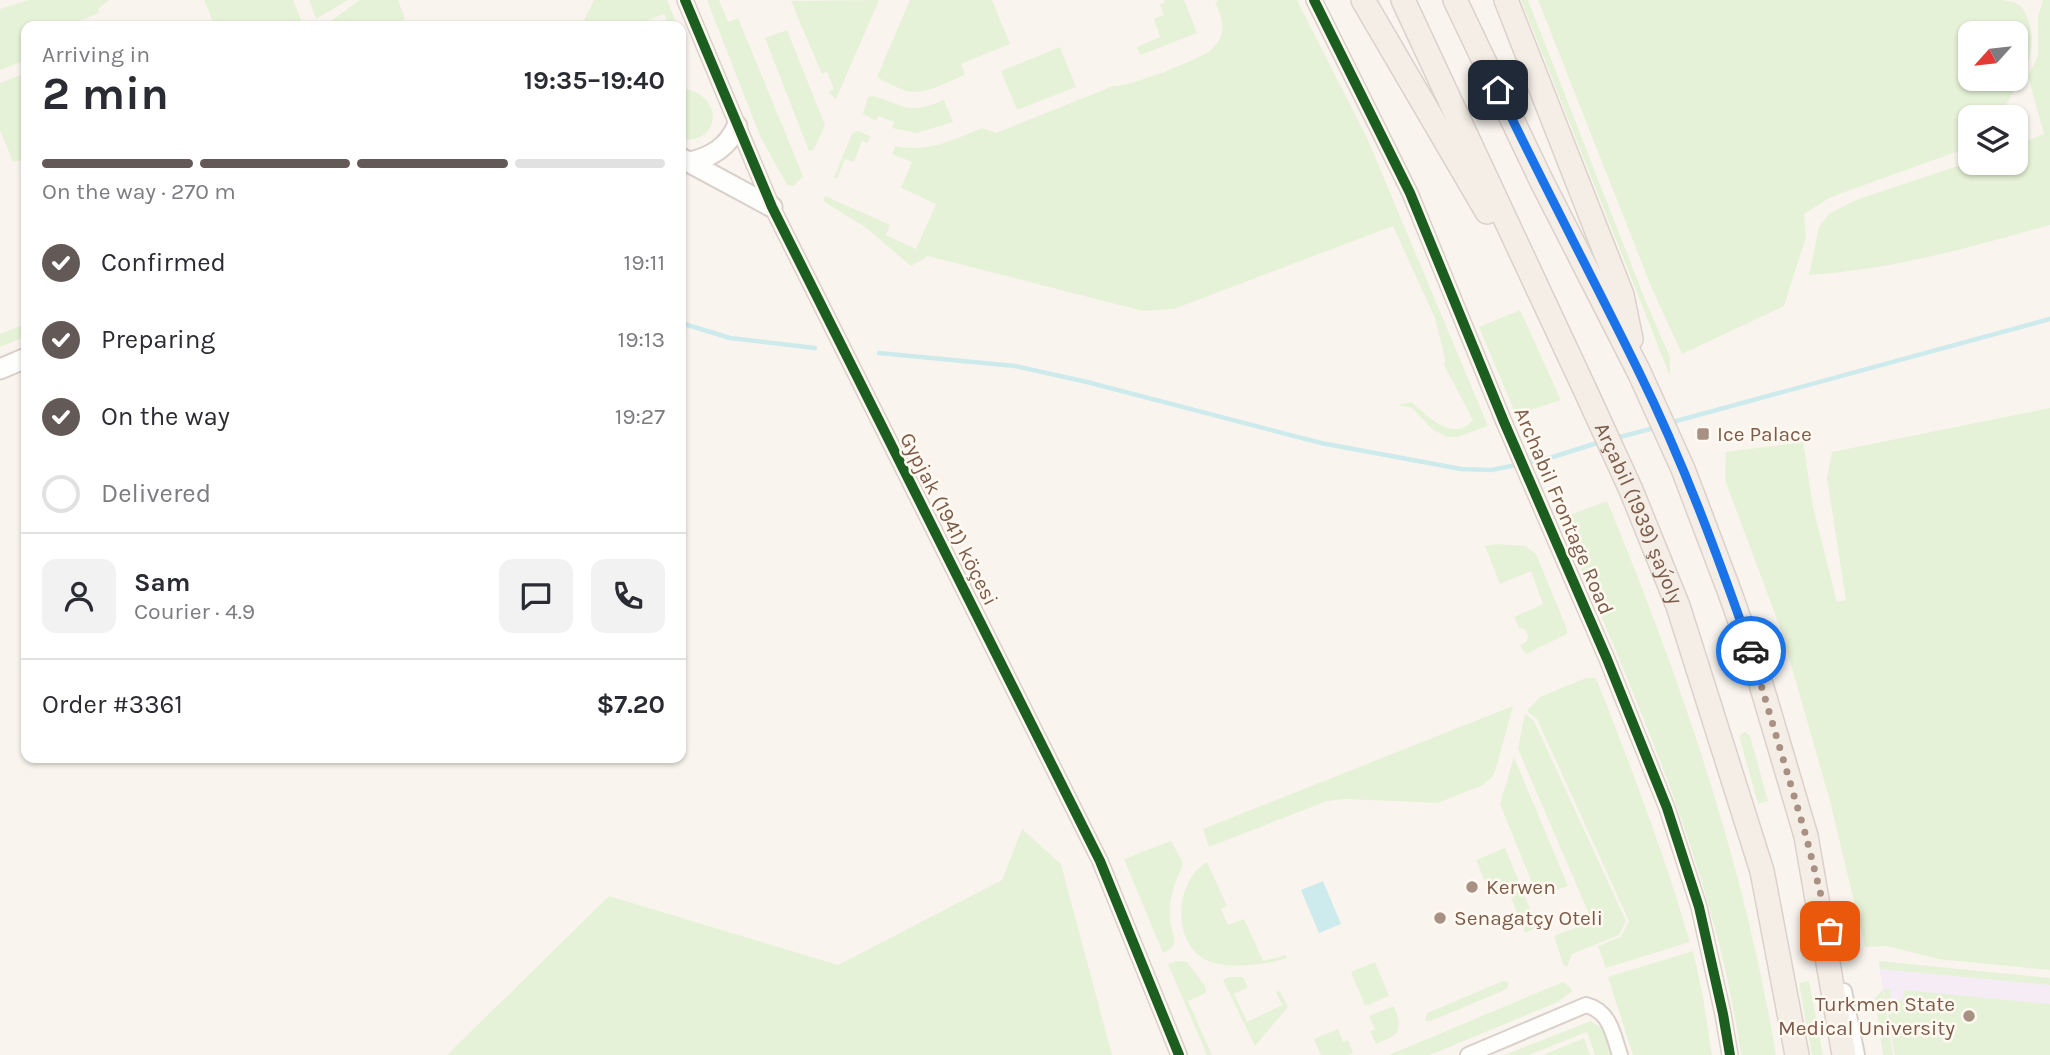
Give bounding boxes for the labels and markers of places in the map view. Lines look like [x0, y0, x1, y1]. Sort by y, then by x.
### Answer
pin [1468, 60, 1528, 120]
place label: Ice Palace [1717, 422, 1812, 446]
marker: Ice Palace [1695, 426, 1711, 442]
place label: Kerwen [1486, 875, 1556, 899]
marker: Kerwen [1464, 879, 1480, 895]
pin [1800, 901, 1860, 961]
place label: Senagatçy Oteli [1454, 906, 1603, 930]
marker: Senagatçy Oteli [1432, 910, 1448, 926]
place label: Turkmen State Medical University [1778, 992, 1955, 1040]
marker: Turkmen State Medical University [1961, 1008, 1977, 1024]

